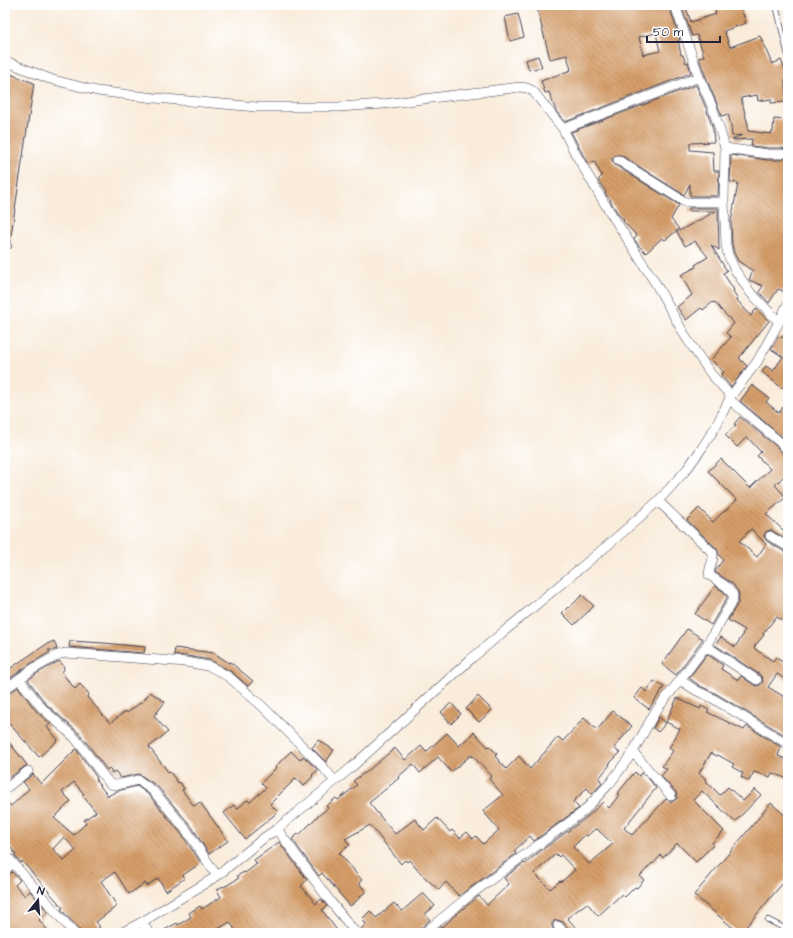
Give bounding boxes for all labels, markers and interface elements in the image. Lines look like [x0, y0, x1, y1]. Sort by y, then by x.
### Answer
scale bar [647, 18, 720, 44]
text: 50 m [653, 24, 684, 41]
north arrow [18, 880, 58, 920]
text: N [35, 883, 46, 899]

